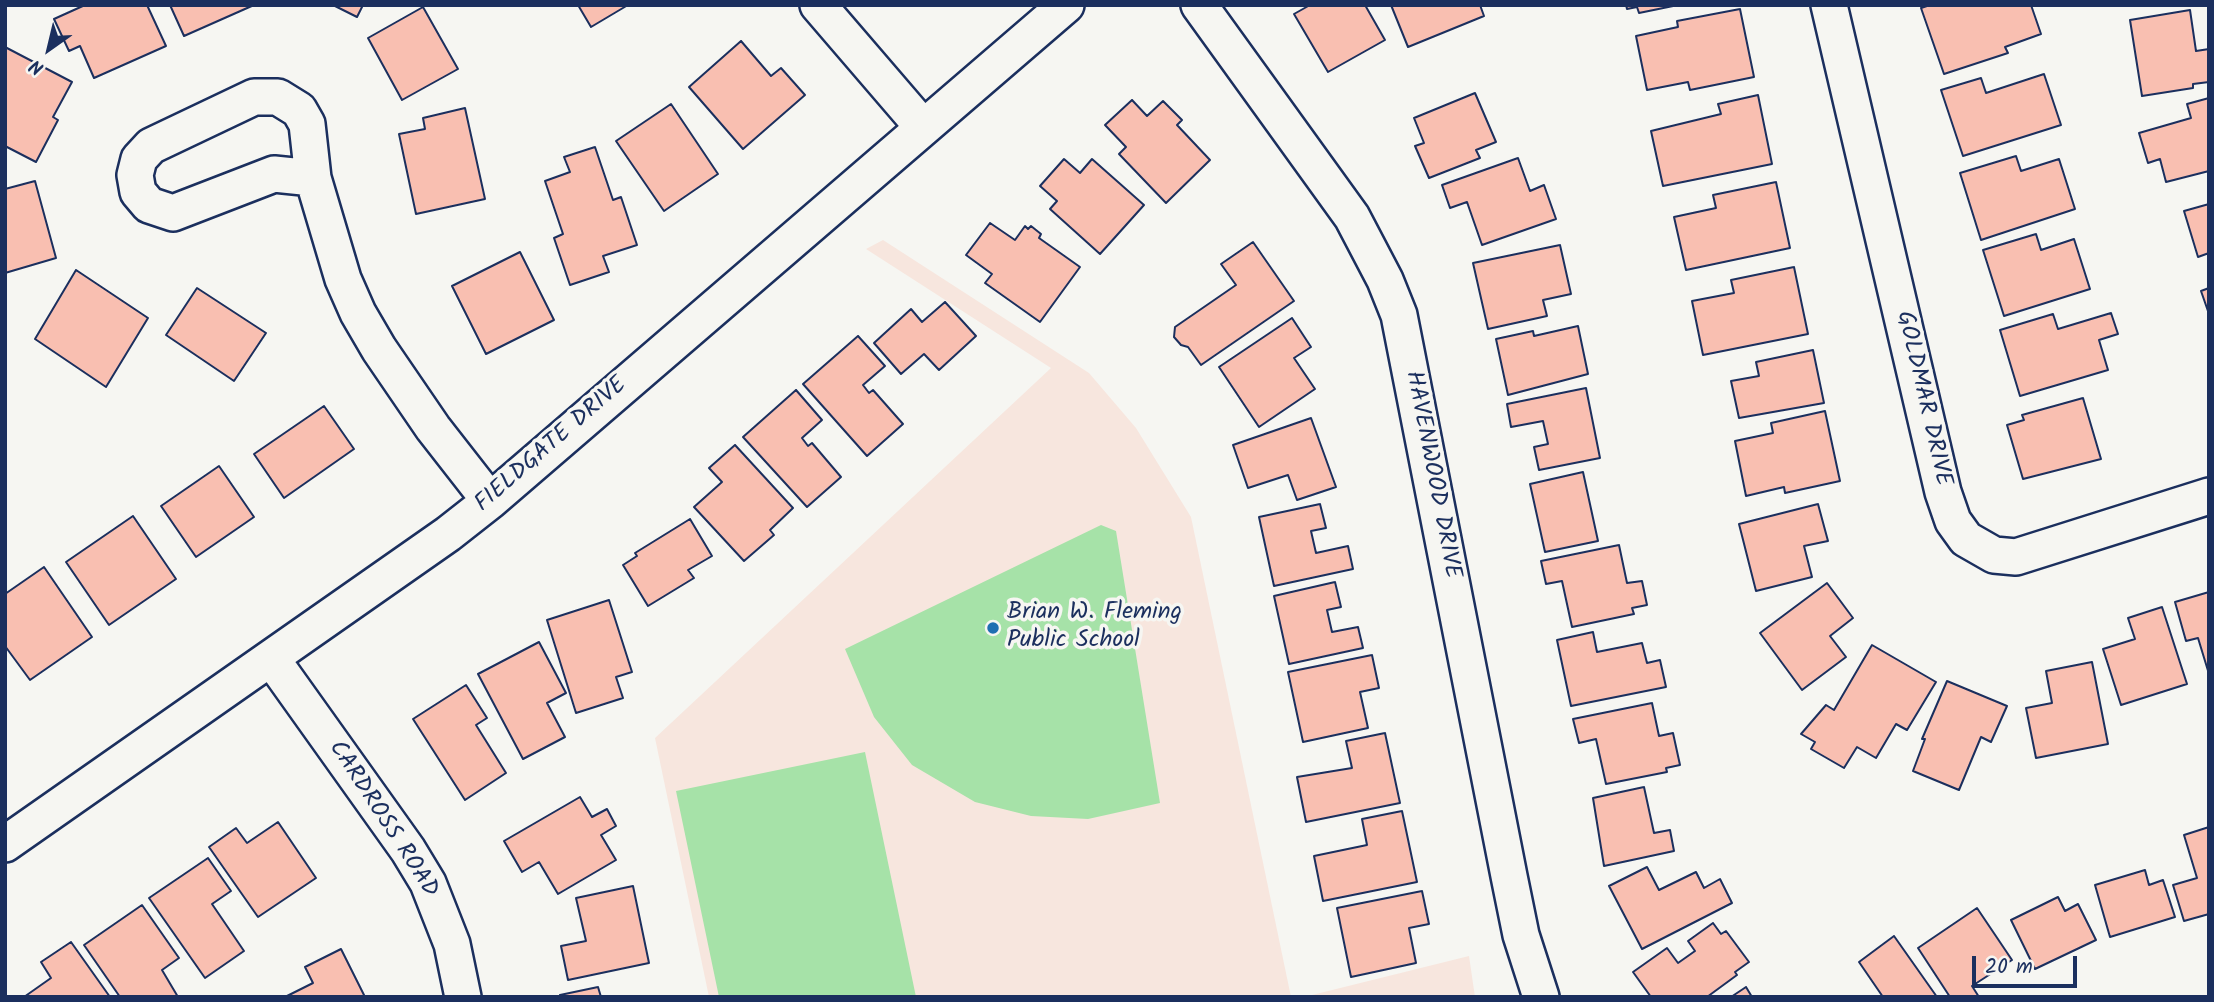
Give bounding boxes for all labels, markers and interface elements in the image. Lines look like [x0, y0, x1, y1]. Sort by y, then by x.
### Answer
north arrow [14, 14, 84, 84]
text: N [24, 51, 51, 82]
street label: GOLDMAR DRIVE [1888, 309, 1956, 489]
street label: HAVENWOOD DRIVE [1397, 369, 1465, 581]
street label: FIELDGATE DRIVE [470, 372, 634, 520]
place label: Brian W. Fleming Public School [1007, 600, 1182, 656]
marker: Brian W. Fleming Public School [985, 620, 1001, 636]
street label: CARDROSS ROAD [321, 736, 443, 904]
scale bar [1976, 942, 2081, 986]
text: 20 m [1985, 951, 2033, 984]

